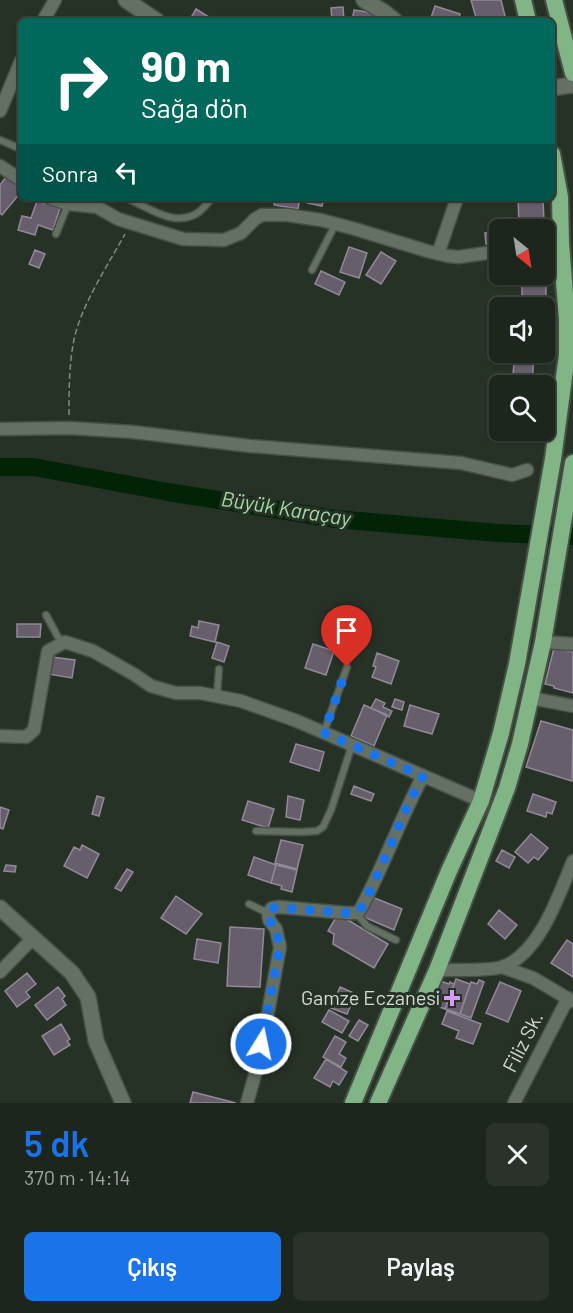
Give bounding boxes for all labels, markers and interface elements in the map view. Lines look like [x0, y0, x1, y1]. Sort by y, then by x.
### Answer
text: 90 m [141, 40, 231, 90]
icon: right [42, 42, 120, 120]
text: Sağa dön [141, 91, 248, 123]
icon: left [110, 156, 143, 189]
text: Sonra [42, 160, 98, 186]
north arrow [489, 219, 555, 285]
map controls [489, 219, 555, 441]
button: sound [489, 297, 555, 363]
button: search [489, 375, 555, 441]
water label: Büyük Karaçay [220, 485, 353, 530]
pin [321, 605, 372, 667]
icon: arrive [330, 614, 363, 647]
place label: Gamze Eczanesi [301, 985, 440, 1009]
marker: Gamze Eczanesi [445, 991, 459, 1005]
street label: Filiz Sk. [497, 1007, 547, 1076]
position arrow [229, 1012, 293, 1076]
text: 5 dk [24, 1121, 89, 1164]
button: close [486, 1123, 549, 1186]
text: 370 m · 14:14 [24, 1165, 131, 1189]
button: Çıkış [24, 1232, 281, 1301]
button: Paylaş [293, 1232, 549, 1301]

